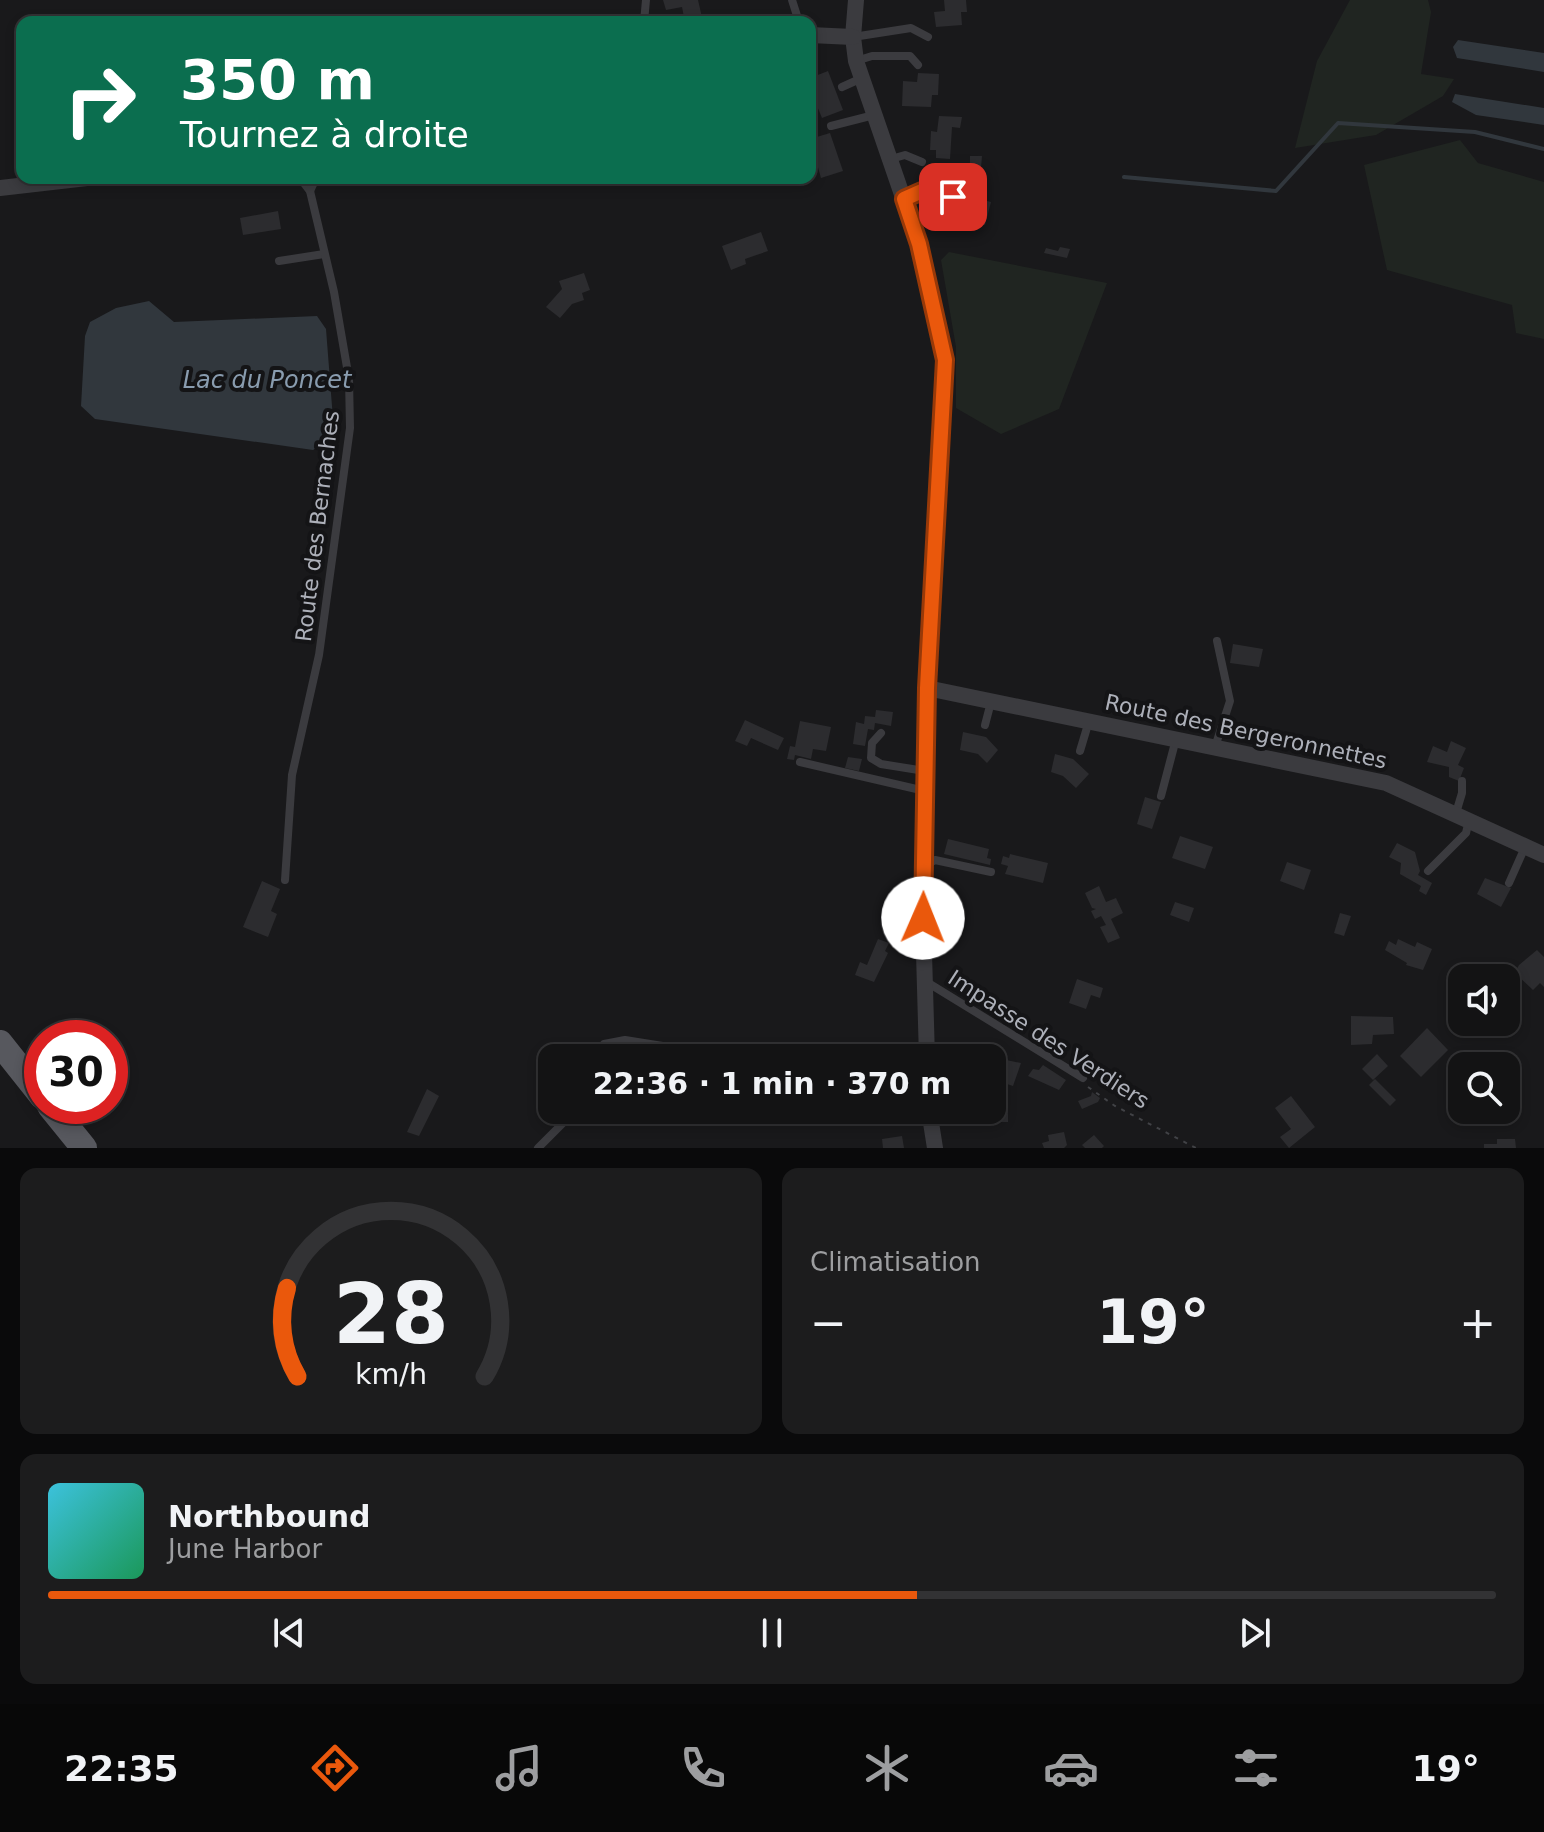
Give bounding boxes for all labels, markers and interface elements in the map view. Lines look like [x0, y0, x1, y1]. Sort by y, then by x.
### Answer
text: 350 m [180, 47, 375, 112]
icon: right [48, 48, 152, 152]
text: Tournez à droite [180, 114, 469, 155]
pin [919, 163, 987, 231]
icon: arrive [931, 175, 975, 219]
water label: Lac du Poncet [183, 366, 353, 394]
street label: Route des Bernaches [291, 409, 344, 643]
street label: Route des Bergeronnettes [1103, 689, 1389, 774]
position arrow [881, 876, 965, 960]
map controls [1448, 964, 1520, 1124]
button: sound [1448, 964, 1520, 1036]
street label: Impasse des Verdiers [944, 965, 1154, 1114]
speed limit sign: 30 [24, 1020, 128, 1124]
button: search [1448, 1052, 1520, 1124]
text: 22:36 · 1 min · 370 m [593, 1066, 951, 1101]
text: Climatisation [810, 1247, 981, 1277]
text: 28 [333, 1266, 449, 1363]
text: 19° [1096, 1287, 1210, 1357]
text: − [810, 1297, 847, 1348]
text: + [1459, 1297, 1496, 1348]
text: km/h [355, 1357, 427, 1391]
text: Northbound [168, 1499, 371, 1534]
text: June Harbor [168, 1534, 322, 1564]
icon: previous [267, 1611, 311, 1655]
icon: pause [750, 1611, 794, 1655]
icon: next [1233, 1611, 1277, 1655]
icon: directions [307, 1740, 363, 1796]
icon: music [491, 1740, 547, 1796]
icon: phone [675, 1740, 731, 1796]
icon: climate [859, 1740, 915, 1796]
icon: car [1043, 1740, 1099, 1796]
icon: filters [1228, 1740, 1284, 1796]
text: 22:35 [64, 1748, 179, 1789]
text: 19° [1412, 1748, 1480, 1789]

